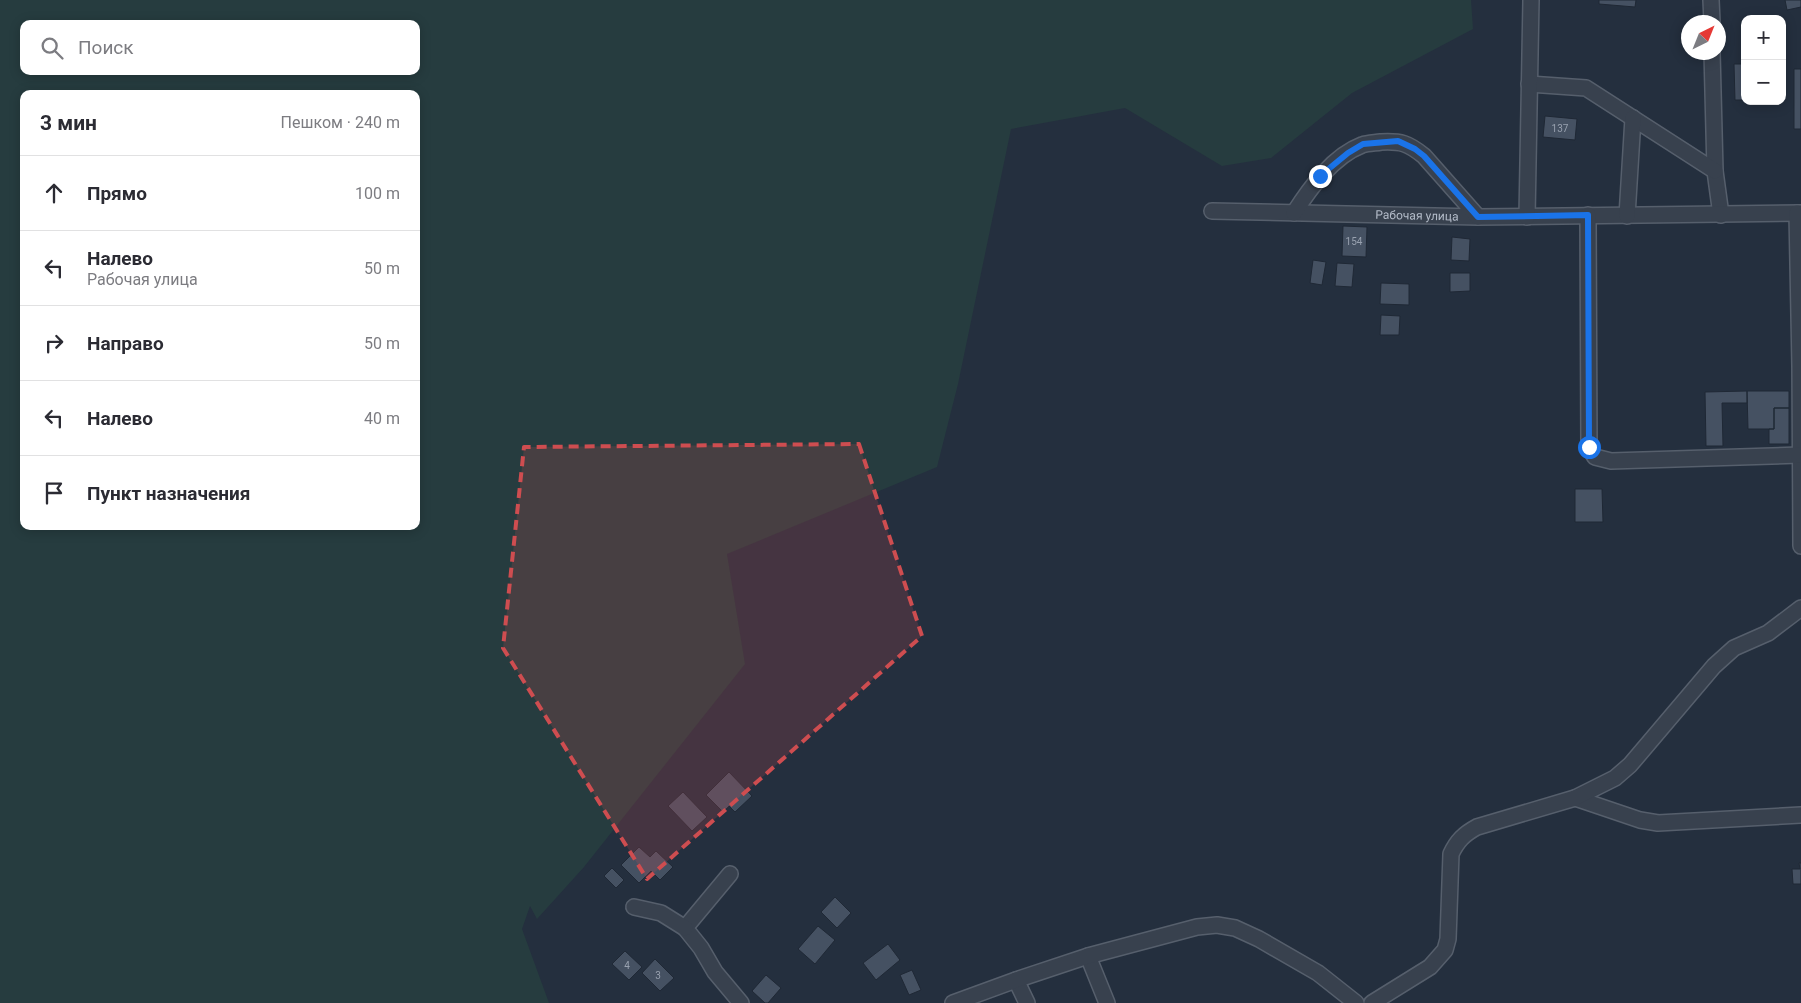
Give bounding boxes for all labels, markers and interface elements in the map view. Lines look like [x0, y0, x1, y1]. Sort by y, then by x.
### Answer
north arrow [1681, 15, 1726, 60]
map controls [1741, 15, 1786, 105]
button: + [1741, 15, 1786, 60]
search box [20, 20, 420, 75]
icon: search [38, 34, 66, 62]
text: Поиск [78, 36, 134, 59]
button: − [1741, 60, 1786, 105]
text: 3 мин [40, 111, 97, 135]
text: Пешком · 240 m [281, 113, 400, 132]
house number: 137 [1552, 123, 1569, 134]
route end [1309, 165, 1332, 188]
icon: ahead [40, 179, 68, 207]
text: Прямо [87, 182, 147, 205]
text: 100 m [355, 184, 400, 203]
street label: Рабочая улица [1375, 208, 1459, 224]
house number: 154 [1346, 236, 1363, 247]
text: Налево [87, 247, 153, 270]
icon: left [40, 254, 68, 282]
text: 50 m [364, 259, 400, 278]
text: Рабочая улица [87, 270, 198, 289]
icon: right [40, 329, 68, 357]
text: Направо [87, 332, 164, 355]
text: 50 m [364, 334, 400, 353]
icon: left [40, 404, 68, 432]
text: Налево [87, 407, 153, 430]
text: 40 m [364, 409, 400, 428]
route start [1578, 436, 1601, 459]
icon: arrive [40, 479, 68, 507]
text: Пункт назначения [87, 482, 250, 505]
house number: 4 [624, 960, 630, 971]
house number: 3 [655, 970, 661, 981]

